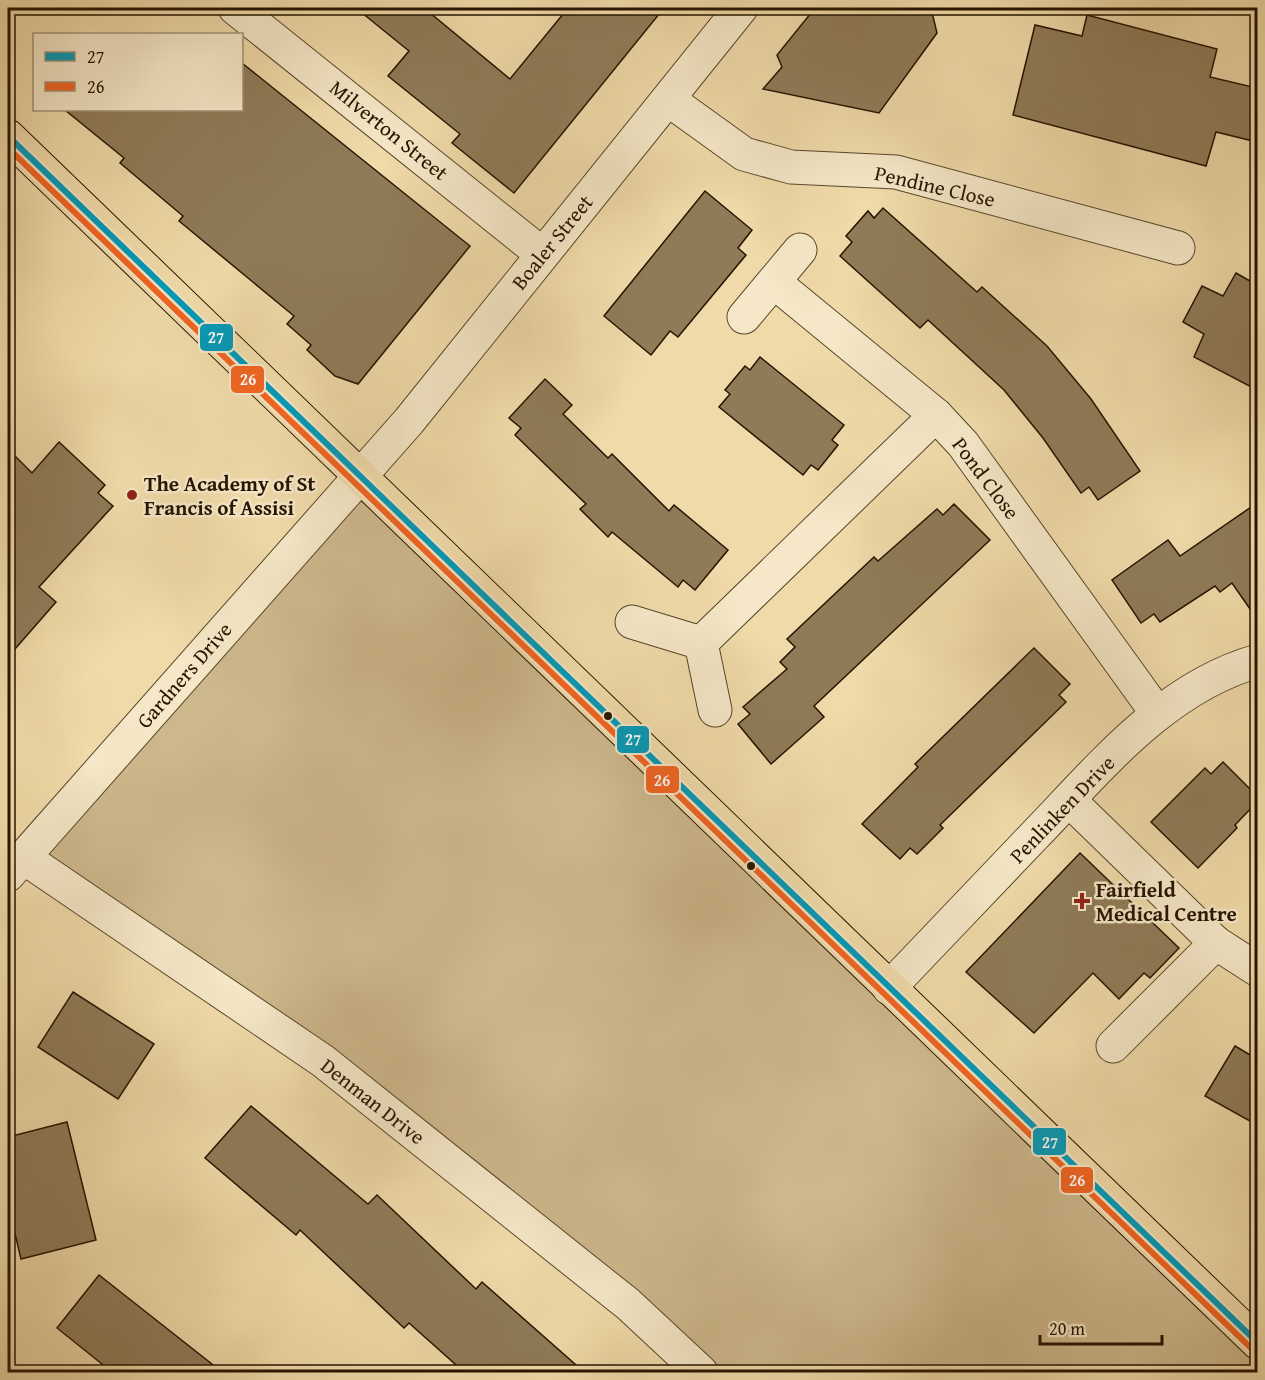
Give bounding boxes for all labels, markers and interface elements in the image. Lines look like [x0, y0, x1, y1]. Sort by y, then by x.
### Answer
legend [33, 33, 243, 111]
text: 27 [87, 43, 104, 70]
street label: Milverton Street [323, 72, 456, 188]
text: 26 [87, 73, 104, 100]
street label: Pendine Close [872, 157, 998, 215]
street label: Boaler Street [504, 187, 601, 296]
line badge: 27 [199, 323, 234, 352]
text: 27 [208, 325, 224, 349]
line badge: 26 [230, 365, 265, 394]
text: 26 [240, 367, 256, 391]
street label: Pond Close [945, 430, 1027, 526]
place label: The Academy of St Francis of Assisi [144, 468, 316, 523]
marker: The Academy of St Francis of Assisi [125, 488, 139, 502]
street label: Gardners Drive [129, 615, 239, 735]
unlabelled marker [602, 710, 614, 722]
line badge: 27 [616, 725, 650, 754]
text: 27 [625, 727, 641, 751]
street label: Penlinken Drive [1002, 748, 1122, 870]
line badge: 26 [645, 765, 680, 794]
text: 26 [654, 768, 670, 792]
unlabelled marker [745, 860, 757, 872]
place label: Fairfield Medical Centre [1096, 874, 1237, 929]
marker: Fairfield Medical Centre [1073, 892, 1091, 910]
street label: Denman Drive [314, 1050, 432, 1152]
line badge: 27 [1032, 1127, 1067, 1156]
text: 27 [1042, 1130, 1058, 1154]
line badge: 26 [1060, 1166, 1094, 1194]
text: 26 [1069, 1168, 1085, 1192]
scale bar [1040, 1308, 1162, 1346]
text: 20 m [1049, 1315, 1085, 1342]

